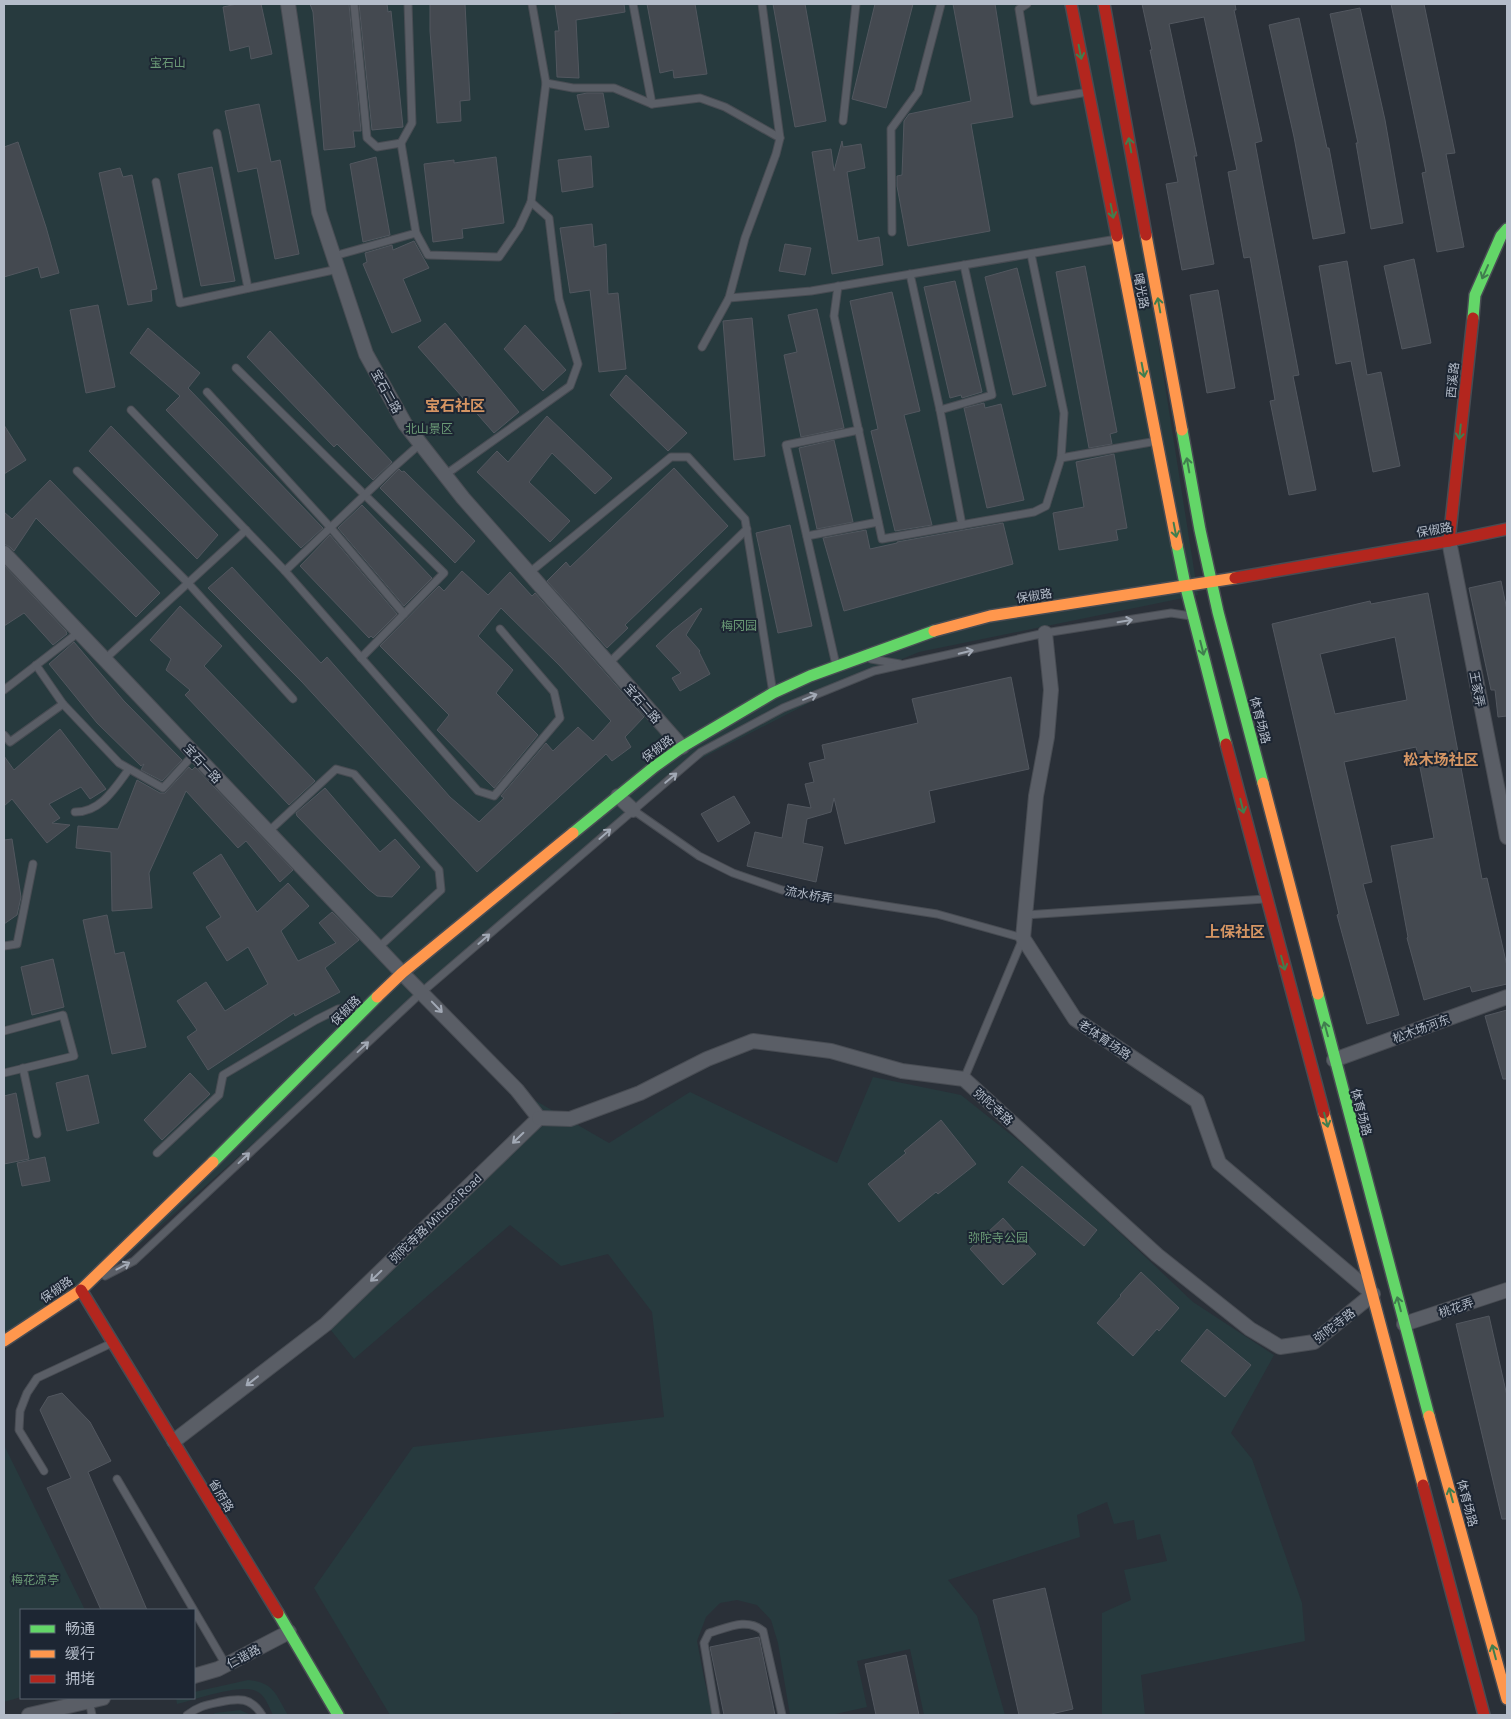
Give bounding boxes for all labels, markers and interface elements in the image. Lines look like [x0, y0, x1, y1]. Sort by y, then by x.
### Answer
one-way arrow [1076, 43, 1085, 59]
park label: 宝石山 [150, 55, 186, 69]
one-way arrow [1125, 138, 1134, 154]
one-way arrow [1107, 203, 1117, 219]
one-way arrow [1479, 264, 1489, 279]
street label: 曙光路 [1132, 272, 1152, 310]
one-way arrow [1154, 298, 1164, 314]
street label: 西溪路 [1443, 361, 1461, 399]
one-way arrow [1139, 362, 1148, 378]
street label: 宝石二路 [369, 367, 405, 415]
district label: 宝石社区 [425, 396, 485, 414]
park label: 北山景区 [405, 421, 453, 435]
one-way arrow [1456, 423, 1465, 439]
one-way arrow [1183, 458, 1193, 474]
street label: 保俶路 [1415, 519, 1453, 539]
one-way arrow [1170, 521, 1180, 537]
street label: 保俶路 [1015, 585, 1053, 605]
one-way arrow [1117, 615, 1133, 625]
park label: 梅冈园 [721, 618, 757, 632]
one-way arrow [1198, 640, 1207, 656]
one-way arrow [957, 647, 973, 656]
street label: 王家弄 [1468, 670, 1488, 708]
street label: 宝石二路 [622, 680, 664, 726]
one-way arrow [802, 692, 817, 701]
street label: 体育场路 [1248, 695, 1274, 745]
street label: 保俶路 [638, 732, 676, 764]
street label: 宝石一路 [182, 741, 224, 785]
district label: 松木场社区 [1403, 750, 1479, 768]
one-way arrow [664, 772, 677, 784]
one-way arrow [1238, 797, 1247, 813]
one-way arrow [599, 828, 612, 840]
street label: 流水桥弄 [784, 883, 834, 905]
district label: 上保社区 [1205, 922, 1265, 940]
one-way arrow [477, 934, 490, 945]
one-way arrow [1279, 955, 1289, 971]
street label: 保俶路 [327, 992, 363, 1028]
one-way arrow [431, 1001, 443, 1013]
street label: 松木场河东 [1390, 1011, 1452, 1045]
street label: 老体育场路 [1076, 1016, 1134, 1062]
one-way arrow [1321, 1021, 1331, 1037]
one-way arrow [357, 1041, 369, 1053]
street label: 弥陀寺路 [971, 1085, 1017, 1127]
street label: 体育场路 [1349, 1087, 1375, 1137]
one-way arrow [1322, 1111, 1331, 1127]
one-way arrow [512, 1132, 524, 1144]
one-way arrow [238, 1152, 251, 1164]
street label: 弥陀寺路 Mituosi Road [386, 1170, 484, 1266]
park label: 弥陀寺公园 [968, 1230, 1028, 1244]
one-way arrow [116, 1261, 130, 1271]
one-way arrow [370, 1270, 382, 1282]
street label: 保俶路 [37, 1273, 75, 1305]
street label: 桃花弄 [1437, 1295, 1475, 1319]
one-way arrow [1394, 1297, 1403, 1313]
street label: 弥陀寺路 [1311, 1305, 1357, 1345]
one-way arrow [246, 1375, 259, 1386]
street label: 省府路 [207, 1476, 237, 1514]
street label: 体育场路 [1455, 1478, 1481, 1528]
one-way arrow [1446, 1487, 1455, 1503]
park label: 梅花凉亭 [11, 1572, 59, 1586]
legend [20, 1609, 195, 1699]
text: 畅通 [65, 1619, 95, 1637]
street label: 仁谐路 [224, 1641, 262, 1671]
text: 缓行 [65, 1644, 95, 1662]
one-way arrow [1489, 1644, 1499, 1660]
text: 拥堵 [65, 1669, 95, 1687]

